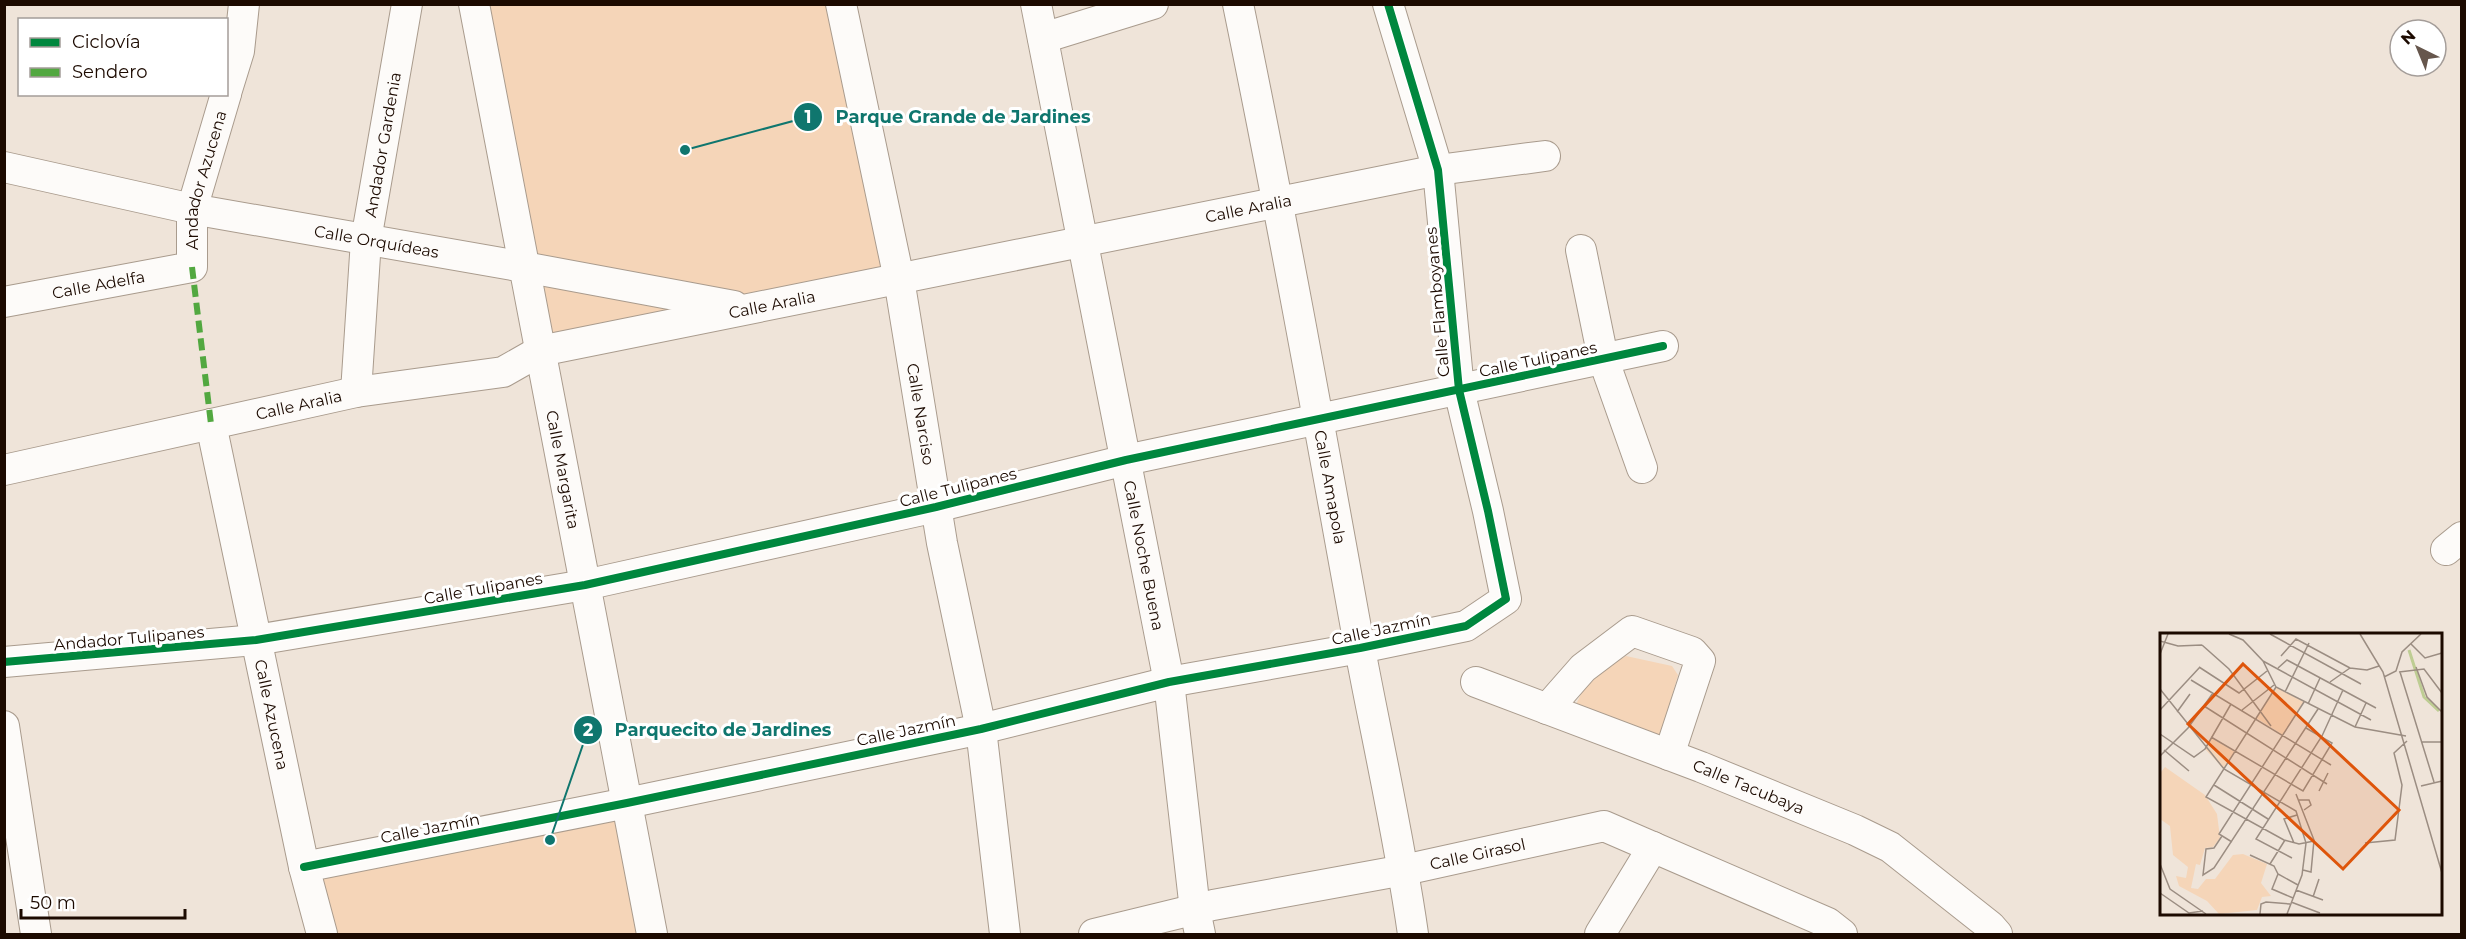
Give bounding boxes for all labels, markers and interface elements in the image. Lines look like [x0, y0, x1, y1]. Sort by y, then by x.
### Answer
legend [18, 18, 228, 96]
north arrow [2388, 18, 2448, 78]
text: N [2397, 26, 2419, 49]
text: Ciclovía [72, 31, 141, 53]
text: Sendero [72, 61, 147, 83]
street label: Andador Gardenia [361, 71, 405, 219]
callout: Parque Grande de Jardines [793, 99, 1102, 135]
text: 1 [804, 106, 812, 128]
text: Parque Grande de Jardines [836, 106, 1091, 128]
street label: Andador Azucena [183, 108, 231, 250]
street label: Calle Aralia [1203, 191, 1293, 227]
street label: Calle Orquídeas [313, 222, 441, 262]
street label: Calle Flamboyanes [1421, 226, 1454, 378]
street label: Calle Adelfa [50, 267, 146, 303]
street label: Calle Aralia [727, 287, 817, 323]
street label: Calle Tulipanes [1477, 338, 1599, 381]
street label: Calle Narciso [903, 362, 938, 467]
street label: Calle Aralia [254, 386, 344, 424]
street label: Calle Margarita [542, 409, 583, 531]
street label: Calle Amapola [1310, 429, 1350, 546]
street label: Calle Tulipanes [898, 464, 1019, 511]
street label: Calle Noche Buena [1120, 479, 1168, 632]
street label: Calle Tulipanes [422, 569, 544, 608]
street label: Calle Jazmín [1330, 610, 1432, 649]
street label: Andador Tulipanes [53, 622, 205, 655]
inset map [2160, 633, 2442, 915]
street label: Calle Azucena [251, 658, 292, 772]
street label: Calle Jazmín [855, 711, 957, 750]
callout: Parquecito de Jardines [573, 712, 844, 748]
text: 2 [583, 719, 594, 741]
text: Parquecito de Jardines [615, 719, 832, 741]
street label: Calle Tacubaya [1690, 756, 1807, 818]
street label: Calle Jazmín [379, 810, 481, 847]
street label: Calle Girasol [1428, 835, 1527, 874]
scale bar [21, 882, 184, 920]
text: 50 m [30, 892, 76, 914]

